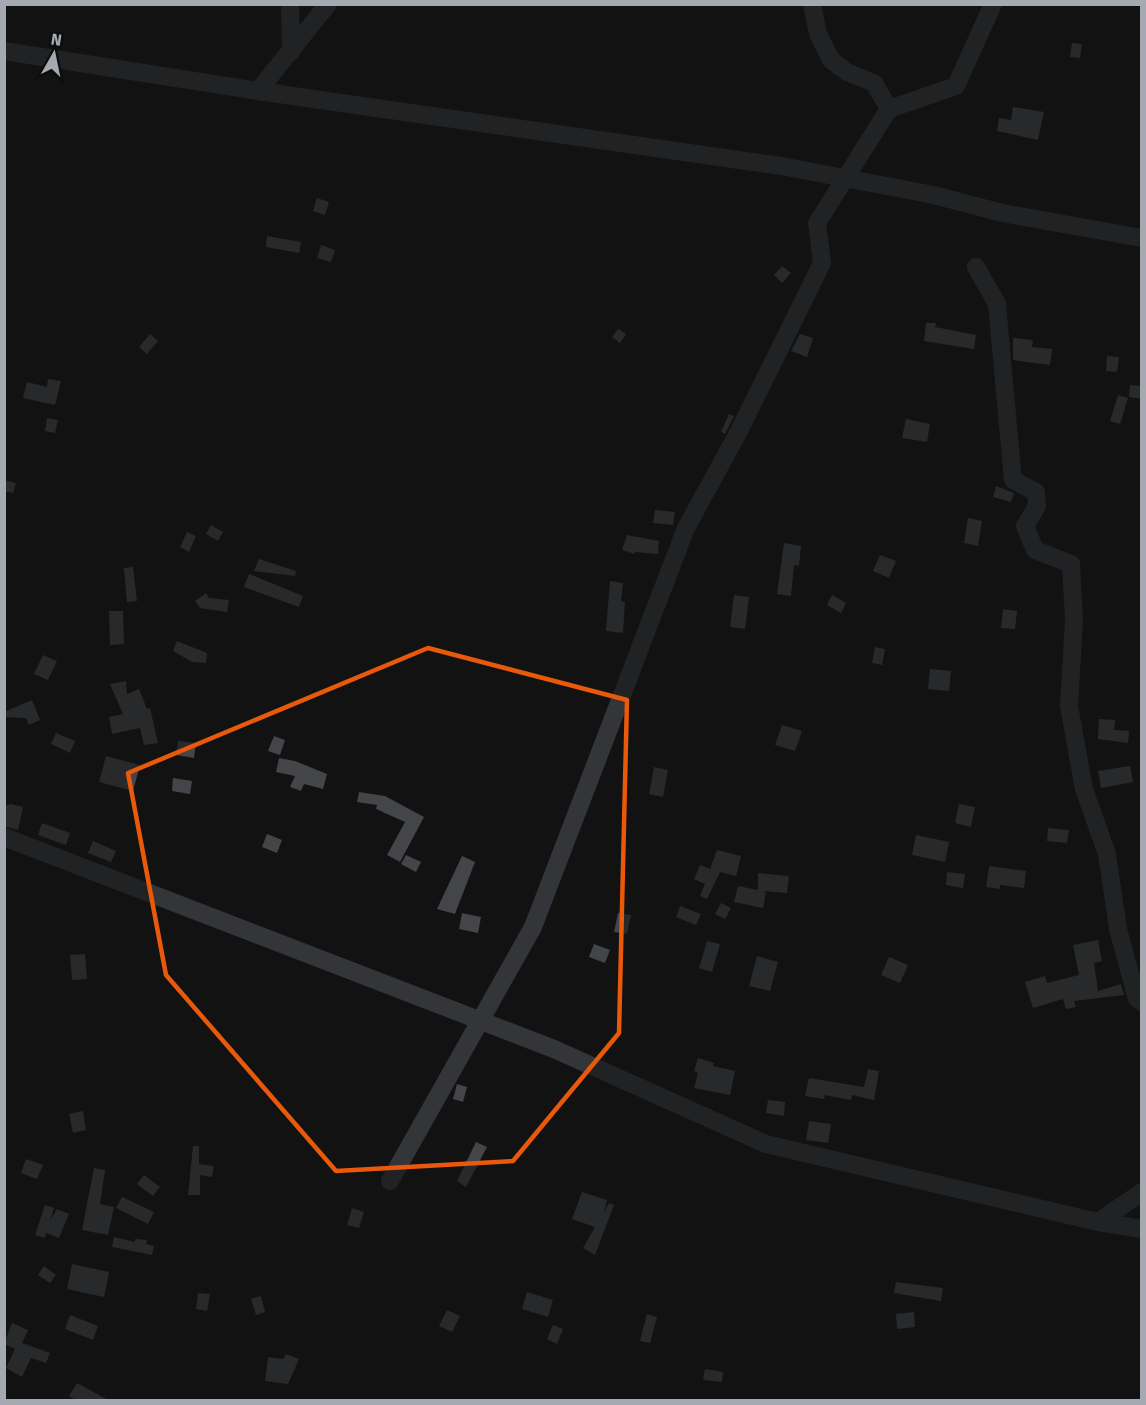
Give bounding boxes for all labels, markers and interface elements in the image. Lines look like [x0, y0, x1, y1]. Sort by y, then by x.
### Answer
north arrow [24, 24, 84, 84]
text: N [50, 29, 63, 50]

